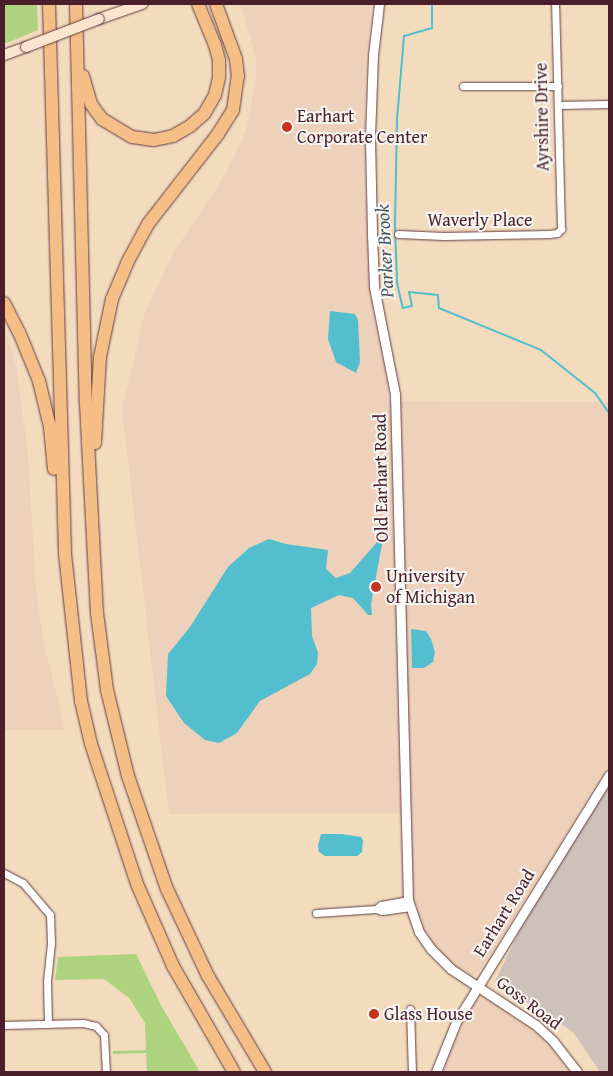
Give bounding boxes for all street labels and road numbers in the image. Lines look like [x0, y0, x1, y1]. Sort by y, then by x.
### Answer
street label: Ayrshire Drive [530, 62, 554, 172]
street label: Waverly Place [428, 209, 532, 231]
street label: Old Earhart Road [369, 414, 393, 542]
street label: Earhart Road [469, 865, 539, 961]
street label: Goss Road [492, 972, 566, 1034]

